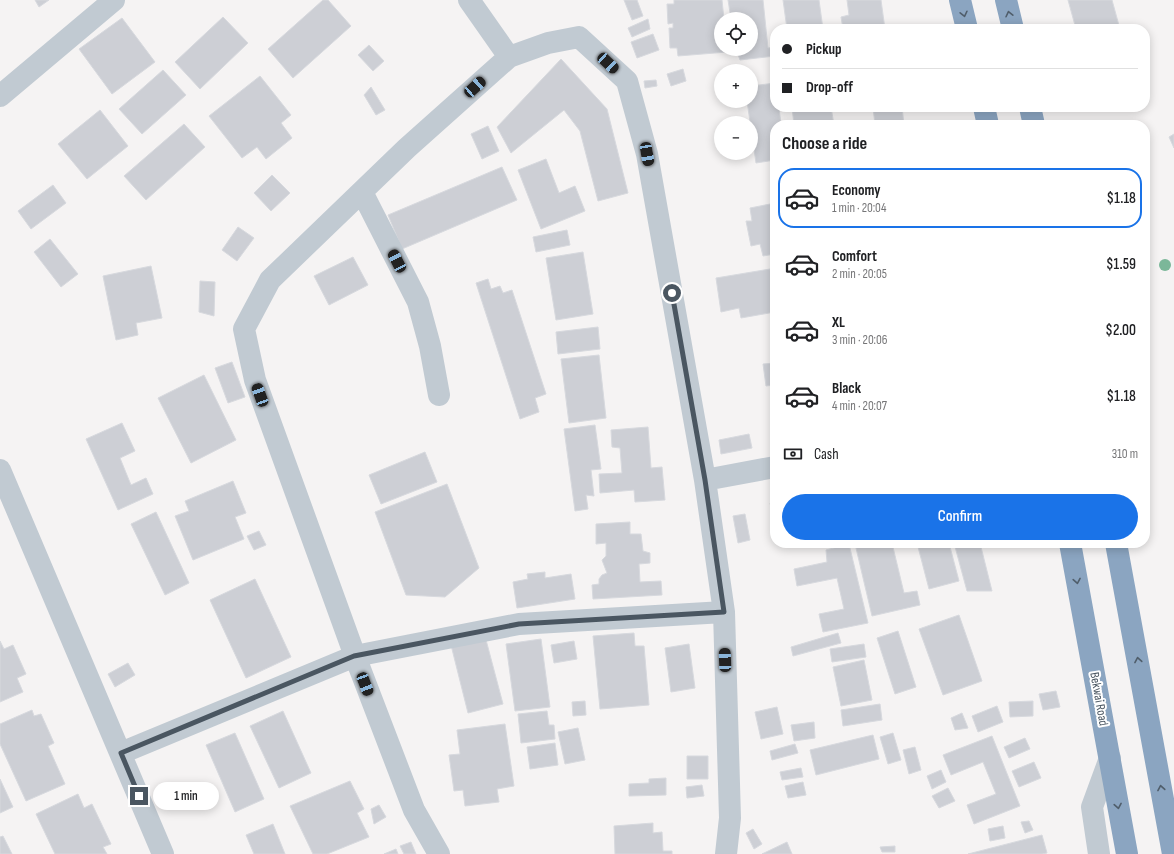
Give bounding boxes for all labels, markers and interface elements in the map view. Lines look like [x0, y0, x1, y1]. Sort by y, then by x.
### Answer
one-way arrow [959, 11, 967, 18]
one-way arrow [1006, 11, 1014, 18]
map controls [714, 12, 758, 160]
button: locate [714, 12, 758, 56]
text: Pickup [806, 40, 842, 59]
car [595, 50, 621, 76]
button: + [714, 64, 758, 108]
car [462, 75, 488, 99]
text: Drop-off [806, 78, 853, 97]
button: − [714, 116, 758, 160]
text: Choose a ride [782, 133, 867, 154]
car [639, 141, 655, 167]
icon: car [784, 180, 820, 216]
text: Economy [832, 181, 881, 200]
text: $1.18 [1107, 189, 1136, 208]
text: 1 min · 20:04 [832, 200, 886, 216]
icon: car [784, 246, 820, 282]
text: Comfort [832, 247, 877, 266]
car [386, 248, 408, 274]
text: $1.59 [1106, 255, 1136, 274]
text: 2 min · 20:05 [832, 266, 887, 282]
route start [663, 284, 681, 302]
icon: car [784, 312, 820, 348]
text: XL [832, 313, 845, 332]
text: $2.00 [1105, 321, 1136, 340]
text: 3 min · 20:06 [832, 332, 888, 348]
icon: car [784, 378, 820, 414]
text: Black [832, 379, 861, 398]
car [250, 382, 270, 408]
text: $1.18 [1107, 387, 1136, 406]
text: 4 min · 20:07 [832, 398, 887, 414]
icon: cash [782, 443, 804, 465]
text: Cash [814, 445, 839, 464]
text: 310 m [1112, 446, 1138, 462]
button: Confirm [782, 494, 1138, 540]
one-way arrow [1072, 578, 1081, 584]
car [719, 648, 731, 672]
one-way arrow [1134, 657, 1143, 663]
car [355, 671, 375, 697]
street label: Bekwai Road [1086, 671, 1112, 727]
callout: 1 min [153, 782, 219, 810]
one-way arrow [1157, 785, 1166, 791]
route end [130, 787, 148, 805]
text: 1 min [174, 788, 198, 804]
one-way arrow [1113, 803, 1122, 809]

